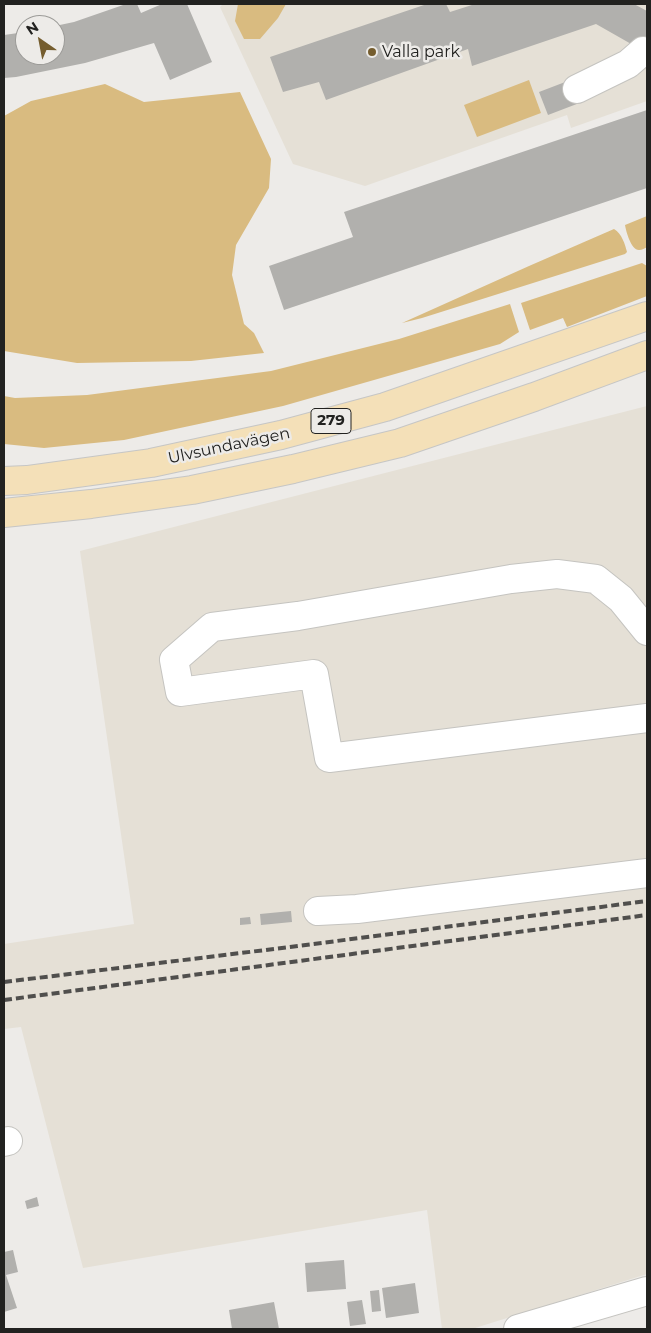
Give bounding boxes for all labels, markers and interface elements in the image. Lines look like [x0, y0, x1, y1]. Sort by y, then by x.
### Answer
north arrow [15, 15, 65, 65]
text: N [23, 18, 42, 39]
place label: Valla park [382, 42, 460, 62]
marker: Valla park [366, 46, 378, 58]
road number: 279 [311, 408, 351, 434]
street label: Ulvsundavägen [166, 424, 292, 468]

